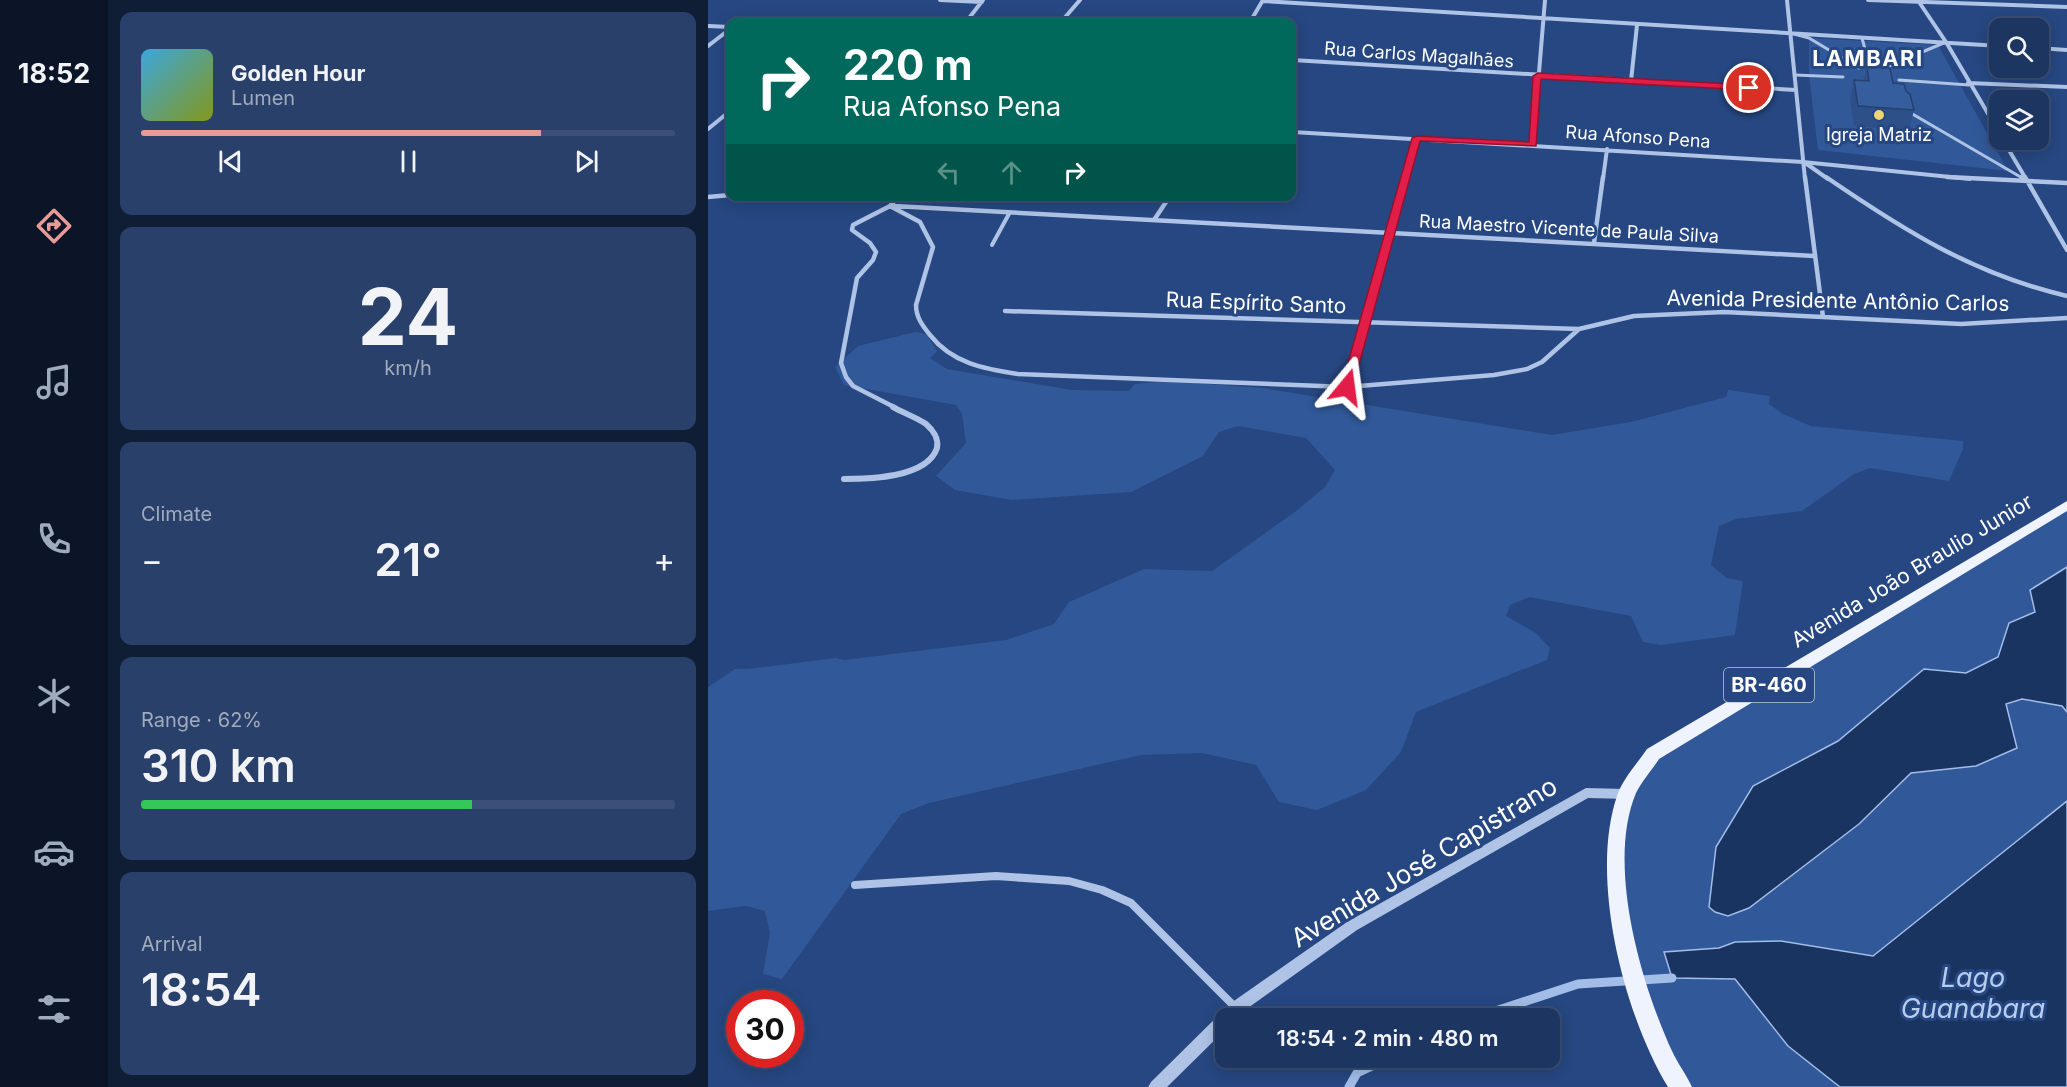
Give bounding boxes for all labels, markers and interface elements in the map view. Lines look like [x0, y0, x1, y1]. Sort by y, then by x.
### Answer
map controls [1989, 18, 2049, 150]
button: search [1989, 18, 2049, 78]
street label: Rua Carlos Magalhães [1324, 37, 1515, 72]
text: 220 m [843, 39, 973, 90]
icon: right [744, 42, 822, 120]
district label: LAMBARI [1812, 45, 1924, 71]
text: 18:52 [18, 57, 90, 90]
text: Golden Hour [231, 60, 365, 86]
pin [1723, 62, 1774, 113]
icon: arrive [1732, 71, 1765, 104]
text: Lumen [231, 86, 295, 110]
text: Rua Afonso Pena [843, 90, 1061, 123]
button: layers [1989, 90, 2049, 150]
marker: Igreja Matriz [1872, 108, 1886, 122]
street label: Rua Afonso Pena [1565, 121, 1711, 152]
place label: Igreja Matriz [1826, 124, 1932, 145]
icon: previous [214, 145, 247, 178]
icon: pause [392, 145, 425, 178]
icon: next [570, 145, 603, 178]
icon: left [932, 156, 965, 189]
icon: ahead [995, 156, 1028, 189]
icon: right [1058, 156, 1091, 189]
icon: directions [33, 205, 75, 247]
street label: Rua Maestro Vicente de Paula Silva [1419, 210, 1720, 247]
text: 24 [358, 269, 458, 364]
street label: Avenida Presidente Antônio Carlos [1666, 285, 2010, 316]
street label: Rua Espírito Santo [1165, 287, 1347, 318]
position arrow [1315, 355, 1379, 419]
text: km/h [384, 356, 432, 380]
icon: music [33, 361, 75, 403]
street label: Avenida João Braulio Junior [1787, 489, 2037, 653]
text: Climate [141, 502, 212, 526]
icon: phone [33, 518, 75, 560]
text: 21° [374, 532, 442, 587]
text: − [141, 540, 163, 580]
text: + [653, 540, 675, 580]
road number: BR-460 [1724, 668, 1814, 702]
icon: climate [33, 675, 75, 717]
text: Range · 62% [141, 708, 262, 732]
text: 310 km [141, 738, 296, 793]
street label: Avenida José Capistrano [1285, 770, 1562, 953]
icon: car [33, 831, 75, 873]
text: Arrival [141, 932, 203, 956]
water label: Lago Guanabara [1901, 961, 2045, 1025]
text: 18:54 [141, 962, 261, 1017]
icon: filters [33, 988, 75, 1030]
speed limit sign: 30 [726, 990, 804, 1068]
text: 18:54 · 2 min · 480 m [1277, 1025, 1498, 1051]

